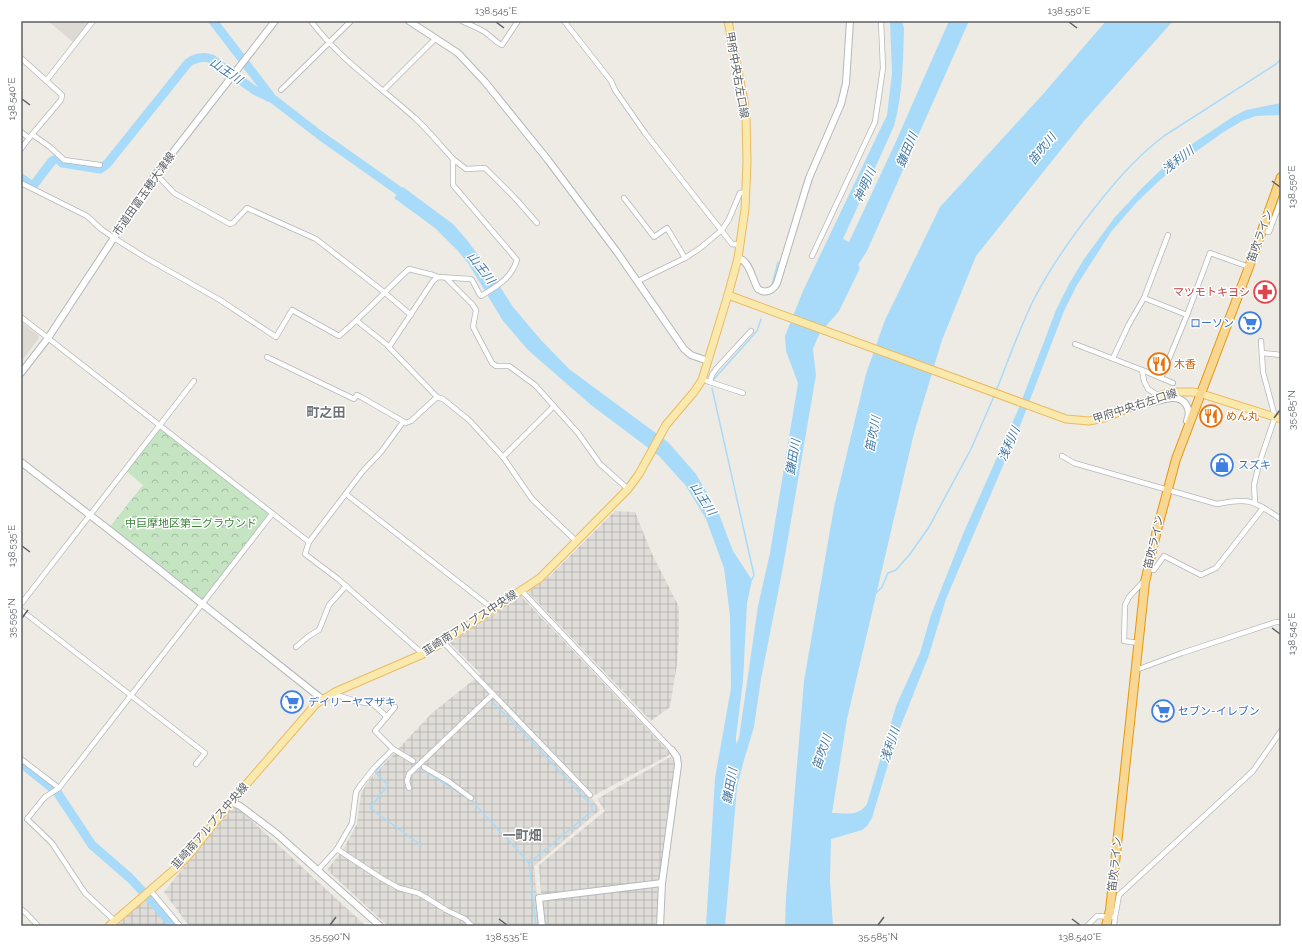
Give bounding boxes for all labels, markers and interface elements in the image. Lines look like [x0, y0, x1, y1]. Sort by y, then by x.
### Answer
text: 138.545°E [475, 5, 517, 16]
text: 138.550°E [1047, 5, 1091, 16]
street label: 甲府中央右左口線 [723, 31, 751, 119]
water label: 山王川 [207, 55, 246, 88]
text: 138.540°E [6, 77, 17, 121]
water label: 鎌田川 [894, 129, 921, 169]
water label: 笛吹川 [1025, 129, 1060, 167]
water label: 浅利川 [1160, 142, 1198, 177]
street label: 市道田富玉穂大津線 [110, 150, 178, 238]
water label: 神明川 [851, 164, 880, 204]
text: 138.550°E [1286, 165, 1297, 209]
street label: 笛吹ライン [1244, 208, 1276, 264]
water label: 山王川 [464, 250, 499, 288]
pharmacy icon: マツモトキヨシ [1252, 279, 1278, 305]
place label: マツモトキヨシ [1173, 286, 1250, 299]
supermarket icon: ローソン [1237, 310, 1263, 336]
place label: ローソン [1190, 317, 1234, 330]
restaurant icon: 木香 [1146, 351, 1172, 377]
place label: 木香 [1174, 358, 1196, 371]
street label: 甲府中央右左口線 [1091, 386, 1179, 426]
text: 35.585°N [1286, 390, 1297, 430]
restaurant icon: めん丸 [1198, 403, 1224, 429]
district label: 町之田 [306, 405, 346, 420]
place label: めん丸 [1226, 410, 1259, 423]
water label: 笛吹川 [863, 413, 884, 453]
water label: 浅利川 [995, 423, 1024, 463]
water label: 鎌田川 [783, 436, 803, 476]
shop icon: スズキ [1209, 452, 1235, 478]
place label: スズキ [1238, 459, 1271, 472]
water label: 山王川 [687, 480, 720, 520]
street label: 笛吹ライン [1141, 514, 1167, 570]
park label: 中巨摩地区第二グラウンド [125, 517, 257, 530]
text: 138.535°E [6, 525, 17, 567]
street label: 韮崎南アルプス中央線 [420, 588, 520, 658]
text: 35.595°N [6, 598, 17, 638]
text: 138.545°E [1286, 613, 1297, 655]
supermarket icon: デイリーヤマザキ [279, 689, 305, 715]
place label: デイリーヤマザキ [308, 696, 396, 709]
supermarket icon: セブン-イレブン [1150, 698, 1176, 724]
place label: セブン-イレブン [1178, 705, 1260, 718]
water label: 浅利川 [878, 724, 903, 764]
water label: 笛吹川 [810, 731, 835, 771]
water label: 鎌田川 [720, 765, 740, 805]
street label: 韮崎南アルプス中央線 [169, 780, 251, 872]
district label: 一町畑 [502, 828, 542, 843]
street label: 笛吹ライン [1106, 836, 1124, 892]
text: 35.590°N [310, 931, 350, 942]
text: 138.535°E [486, 931, 528, 942]
text: 35.585°N [858, 931, 898, 942]
text: 138.540°E [1058, 931, 1102, 942]

